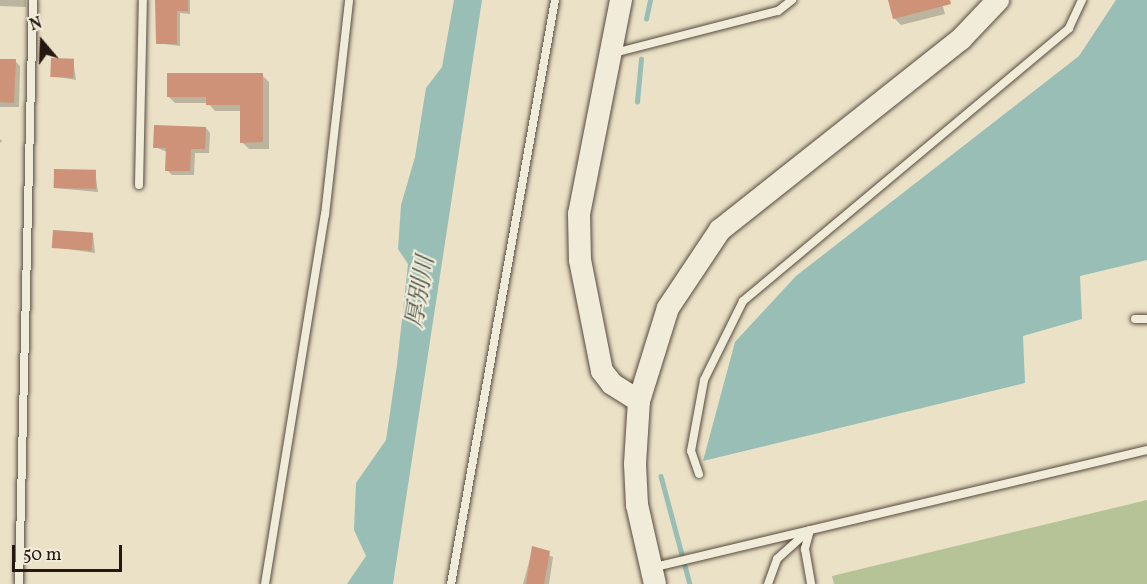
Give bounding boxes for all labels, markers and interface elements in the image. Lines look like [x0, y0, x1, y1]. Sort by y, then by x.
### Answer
north arrow [12, 12, 72, 72]
text: N [27, 13, 45, 37]
water label: 厚別川 [402, 254, 442, 330]
scale bar [15, 533, 124, 571]
text: 50 m [23, 543, 62, 568]

